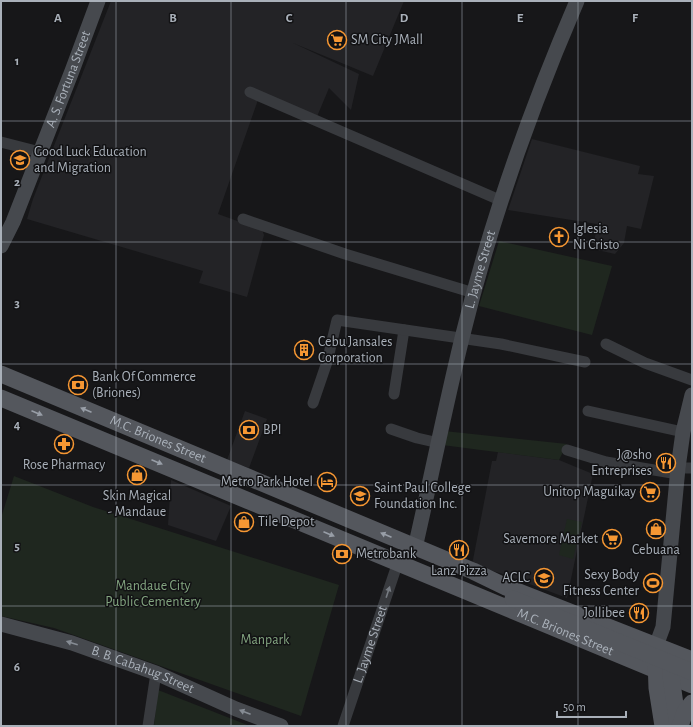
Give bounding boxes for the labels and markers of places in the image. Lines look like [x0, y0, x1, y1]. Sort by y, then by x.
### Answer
supermarket icon: SM City JMall [326, 29, 348, 51]
place label: SM City JMall [351, 33, 423, 47]
place label: Good Luck Education and Migration [34, 145, 147, 175]
school or university icon: Good Luck Education and Migration [9, 149, 31, 171]
place label: Iglesia Ni Cristo [573, 222, 620, 252]
church icon: Iglesia Ni Cristo [548, 226, 570, 248]
place label: Cebu Jansales Corporation [318, 335, 392, 365]
building icon: Cebu Jansales Corporation [293, 339, 315, 361]
place label: Bank Of Commerce (Briones) [92, 370, 196, 400]
bank icon: Bank Of Commerce (Briones) [67, 374, 89, 396]
bank icon: BPI [238, 419, 260, 441]
place label: BPI [263, 423, 282, 437]
pharmacy icon: Rose Pharmacy [53, 433, 75, 455]
place label: J@sho Entreprises [591, 448, 652, 478]
restaurant icon: J@sho Entreprises [655, 452, 677, 474]
place label: Rose Pharmacy [23, 458, 105, 472]
shop icon: Skin Magical - Mandaue [126, 464, 148, 486]
hotel icon: Metro Park Hotel [316, 471, 338, 493]
place label: Metro Park Hotel [221, 475, 313, 489]
place label: Saint Paul College Foundation Inc. [374, 481, 471, 511]
supermarket icon: Unitop Maguikay [639, 481, 661, 503]
school or university icon: Saint Paul College Foundation Inc. [349, 485, 371, 507]
place label: Unitop Maguikay [543, 485, 636, 499]
place label: Skin Magical - Mandaue [103, 489, 171, 519]
shop icon: Tile Depot [233, 511, 255, 533]
place label: Tile Depot [258, 515, 315, 529]
shop icon: Cebuana [645, 518, 667, 540]
supermarket icon: Savemore Market [601, 528, 623, 550]
place label: Savemore Market [503, 532, 599, 546]
restaurant icon: Lanz Pizza [448, 539, 470, 561]
bank icon: Metrobank [331, 543, 353, 565]
place label: Cebuana [632, 543, 680, 557]
place label: Metrobank [356, 547, 417, 561]
place label: Lanz Pizza [431, 564, 488, 578]
school or university icon: ACLC [533, 567, 555, 589]
place label: Sexy Body Fitness Center [563, 568, 639, 598]
place label: ACLC [502, 571, 530, 585]
sports icon: Sexy Body Fitness Center [642, 572, 664, 594]
restaurant icon: Jollibee [628, 602, 650, 624]
place label: Jollibee [584, 606, 625, 620]

